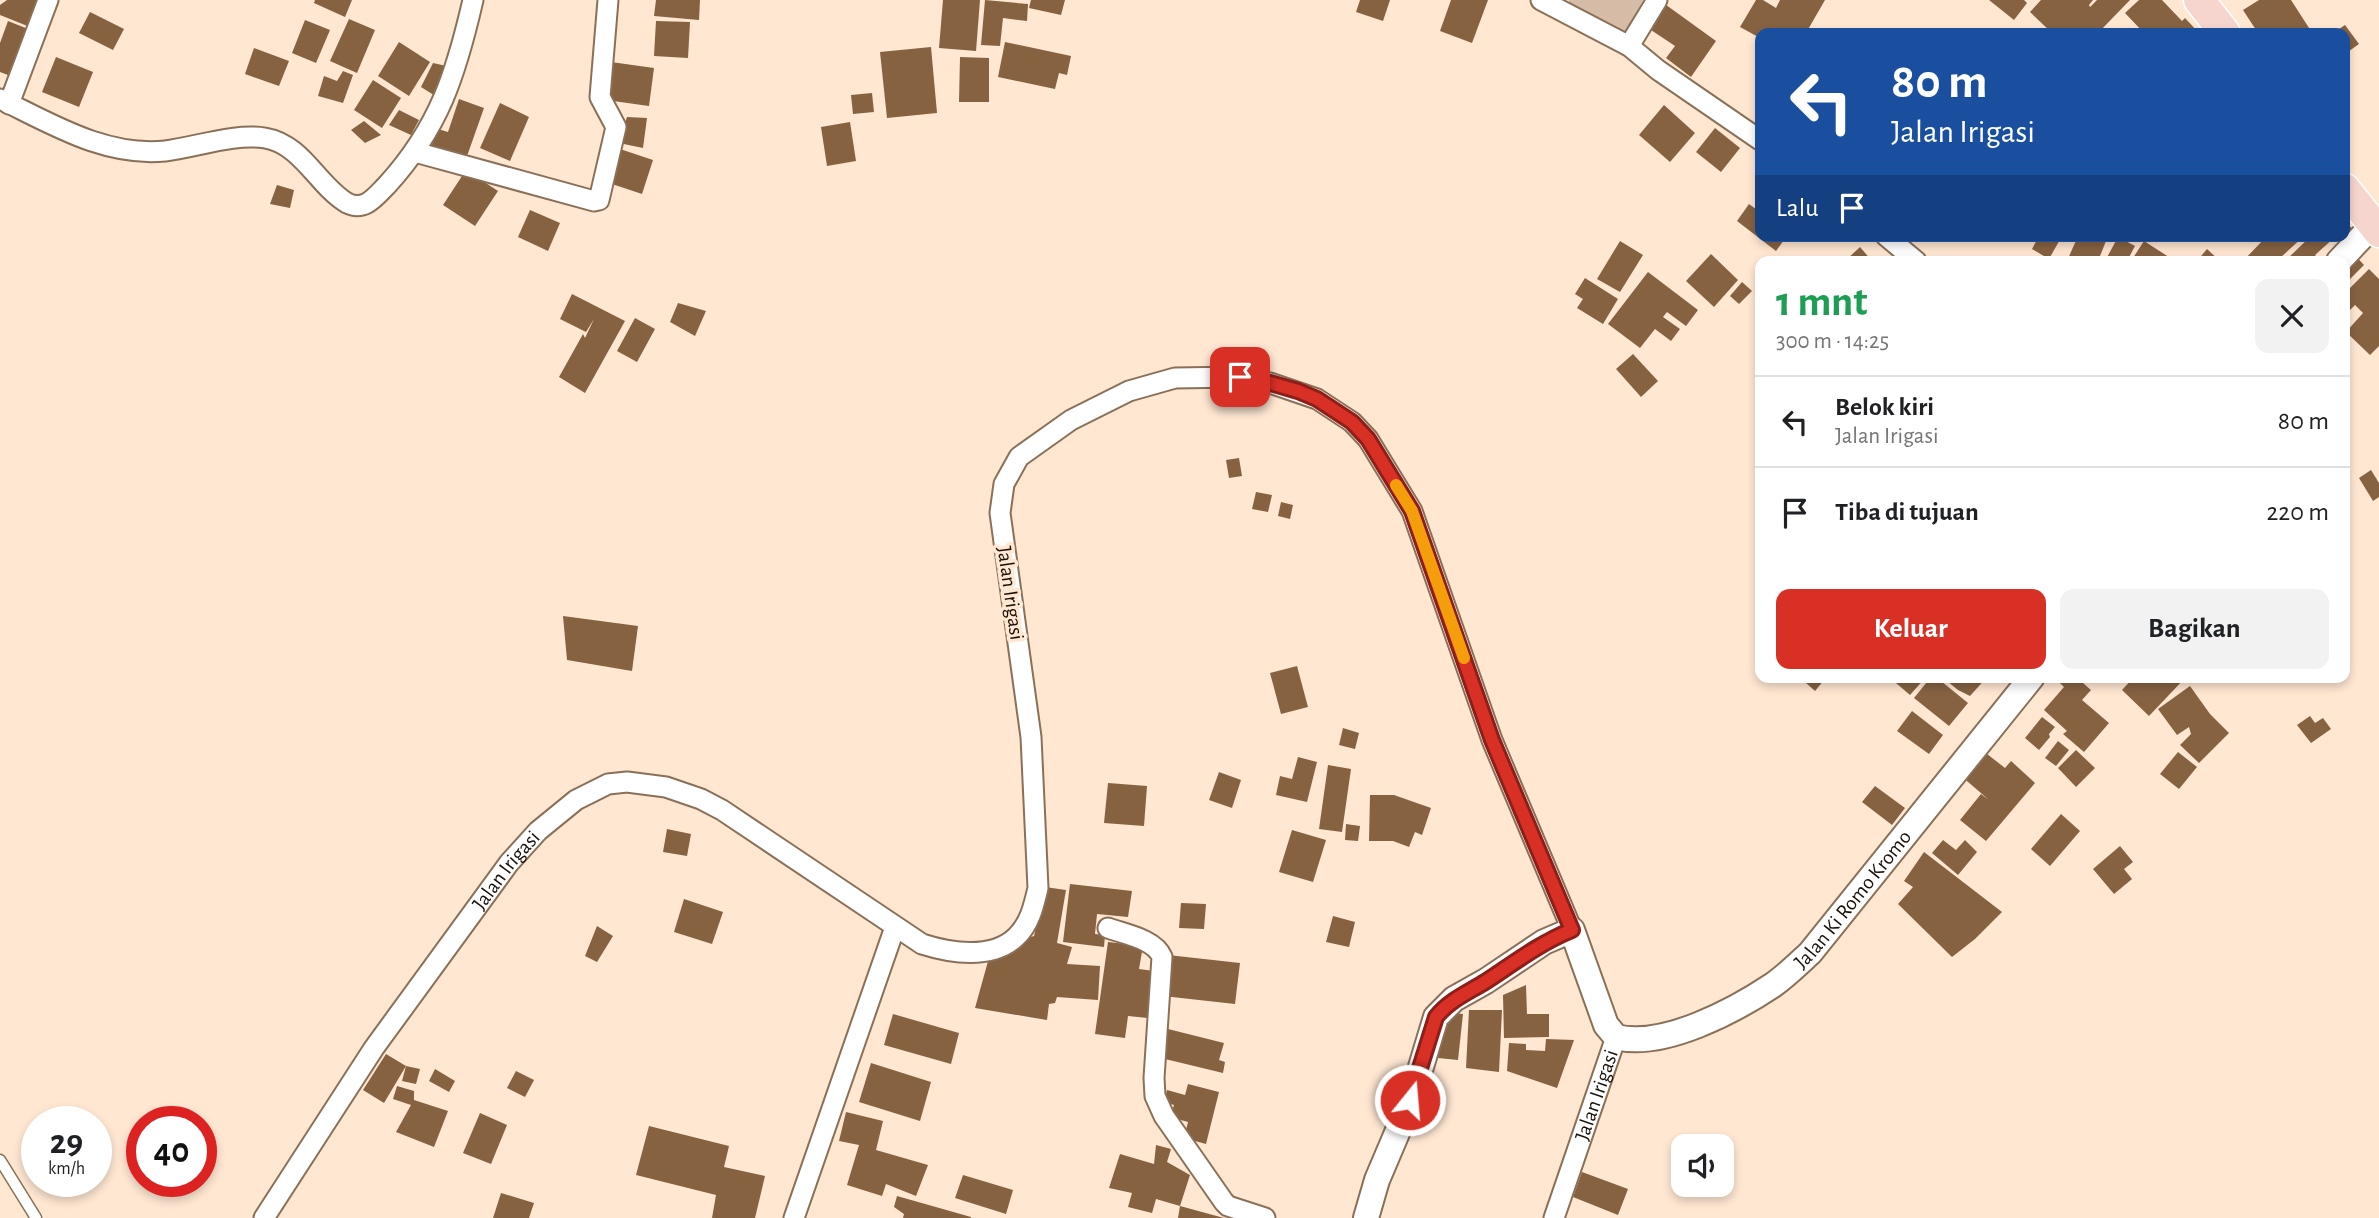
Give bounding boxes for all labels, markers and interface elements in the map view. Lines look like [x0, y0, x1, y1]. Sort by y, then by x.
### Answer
icon: left [1776, 56, 1867, 147]
text: 80 m [1891, 58, 1988, 107]
text: Jalan Irigasi [1891, 116, 2035, 148]
icon: arrive [1833, 189, 1871, 227]
text: Lalu [1776, 195, 1819, 221]
button: close [2255, 279, 2329, 353]
text: 1 mnt [1776, 281, 1868, 323]
text: 300 m · 14:25 [1776, 330, 1889, 353]
pin [1210, 347, 1270, 407]
icon: arrive [1221, 358, 1259, 396]
text: Belok kiri [1835, 394, 1934, 420]
icon: left [1776, 403, 1814, 441]
text: 80 m [2278, 408, 2329, 434]
text: Jalan Irigasi [1835, 425, 1939, 448]
icon: arrive [1776, 494, 1814, 532]
text: Tiba di tujuan [1835, 499, 1979, 525]
text: 220 m [2267, 499, 2329, 525]
street label: Jalan Irigasi [994, 545, 1027, 641]
button: Keluar [1776, 589, 2046, 669]
button: Bagikan [2060, 589, 2329, 669]
street label: Jalan Ki Romo Kromo [1791, 826, 1915, 973]
street label: Jalan Irigasi [469, 827, 544, 914]
street label: Jalan Irigasi [1571, 1047, 1622, 1143]
position arrow [1373, 1063, 1447, 1137]
speed limit sign: 40 [126, 1106, 217, 1197]
text: 29 [50, 1125, 83, 1160]
map controls [1671, 1134, 1734, 1197]
button: sound [1671, 1134, 1734, 1197]
text: km/h [48, 1160, 85, 1178]

